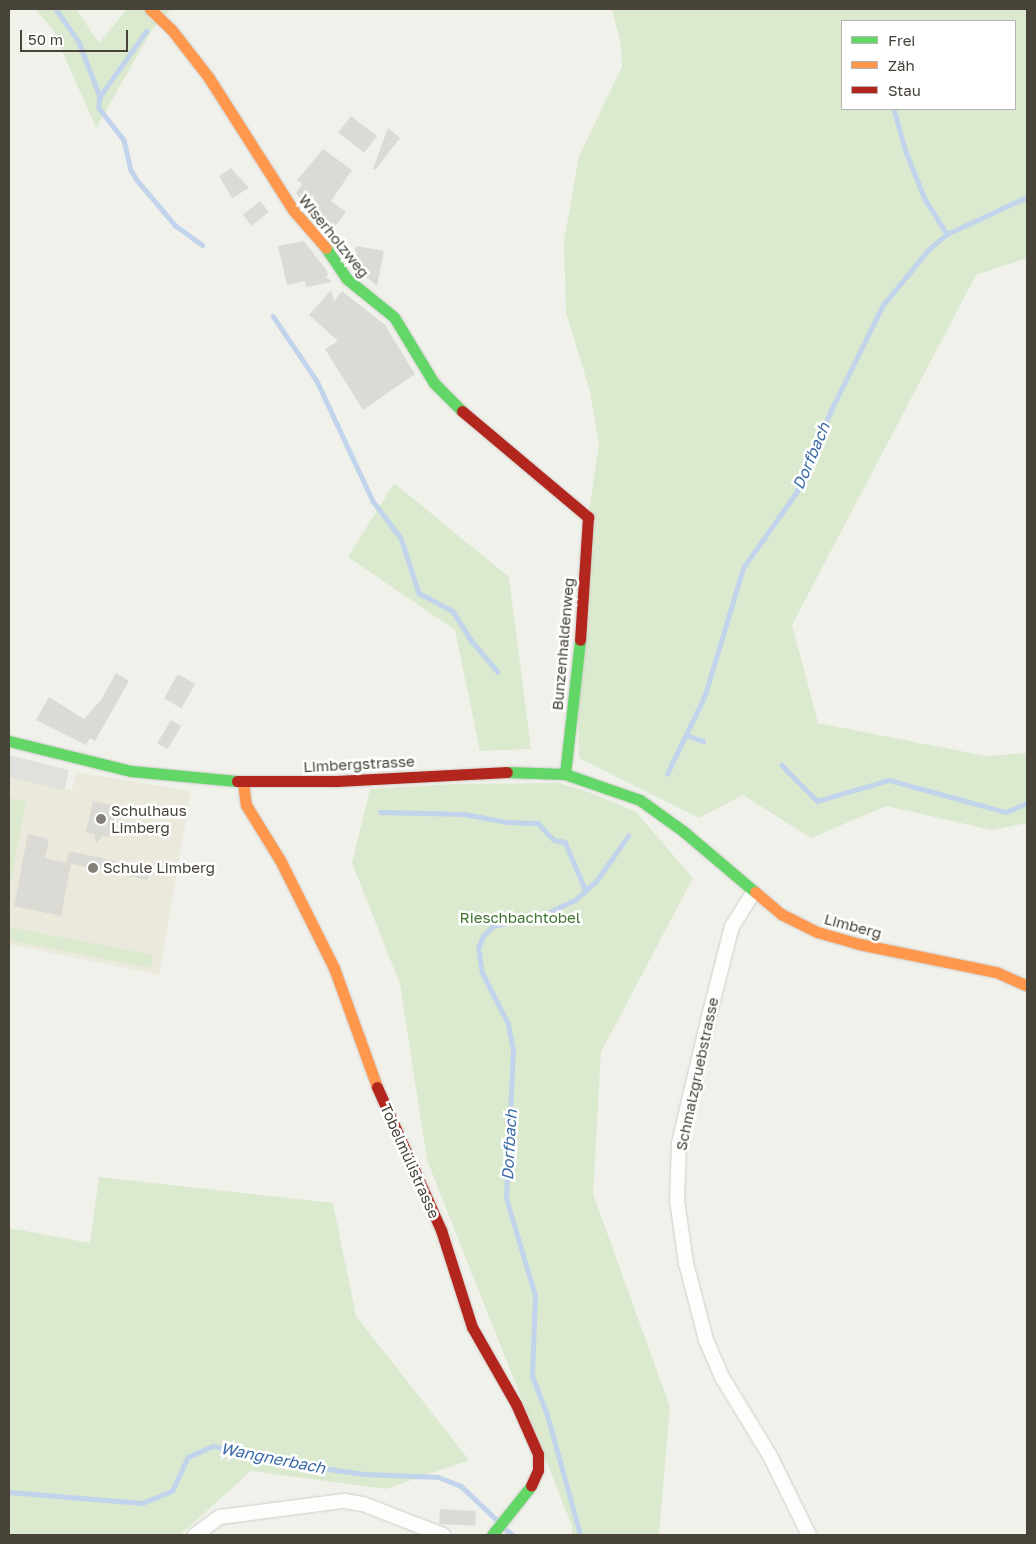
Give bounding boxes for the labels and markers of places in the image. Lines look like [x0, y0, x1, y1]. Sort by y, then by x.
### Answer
place label: Schulhaus Limberg [111, 801, 187, 836]
marker: Schulhaus Limberg [95, 813, 107, 825]
place label: Schule Limberg [103, 859, 215, 877]
marker: Schule Limberg [87, 862, 99, 874]

